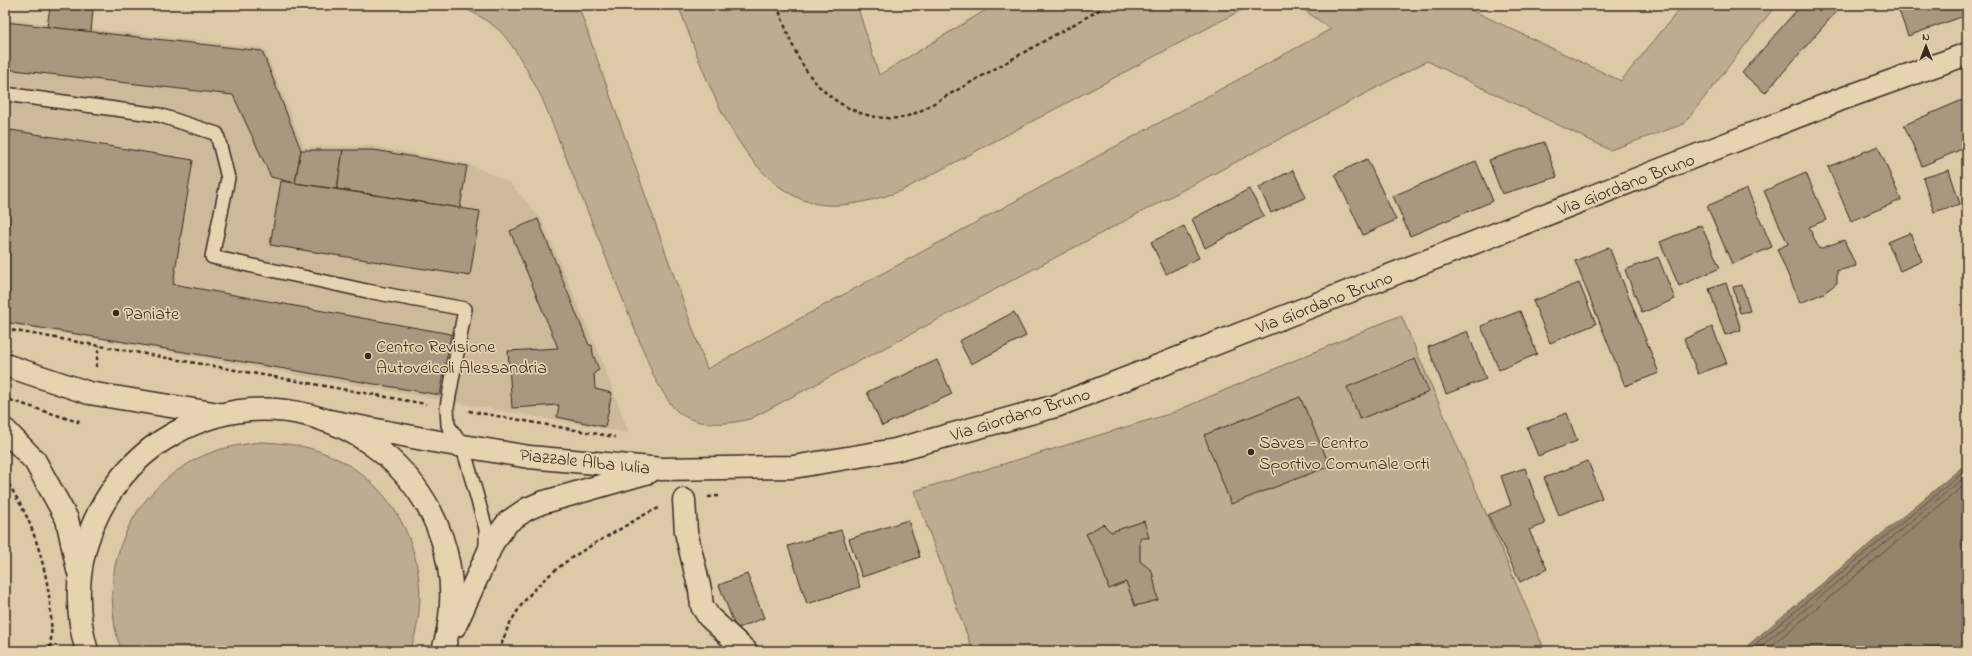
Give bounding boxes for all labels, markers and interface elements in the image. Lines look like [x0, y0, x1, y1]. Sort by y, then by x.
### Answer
north arrow [1906, 26, 1946, 66]
text: N [1922, 29, 1930, 45]
street label: Via Giordano Bruno [1553, 148, 1699, 224]
street label: Via Giordano Bruno [1251, 266, 1397, 342]
place label: Paniate [124, 302, 180, 328]
marker: Paniate [111, 308, 121, 318]
place label: Centro Revisione Autoveicoli Alessandria [376, 335, 547, 382]
marker: Centro Revisione Autoveicoli Alessandria [363, 351, 373, 361]
street label: Via Giordano Bruno [946, 382, 1094, 450]
place label: Saves - Centro Sportivo Comunale Orti [1259, 431, 1430, 478]
street label: Piazzale Alba Iulia [518, 443, 651, 483]
marker: Saves - Centro Sportivo Comunale Orti [1246, 447, 1256, 457]

